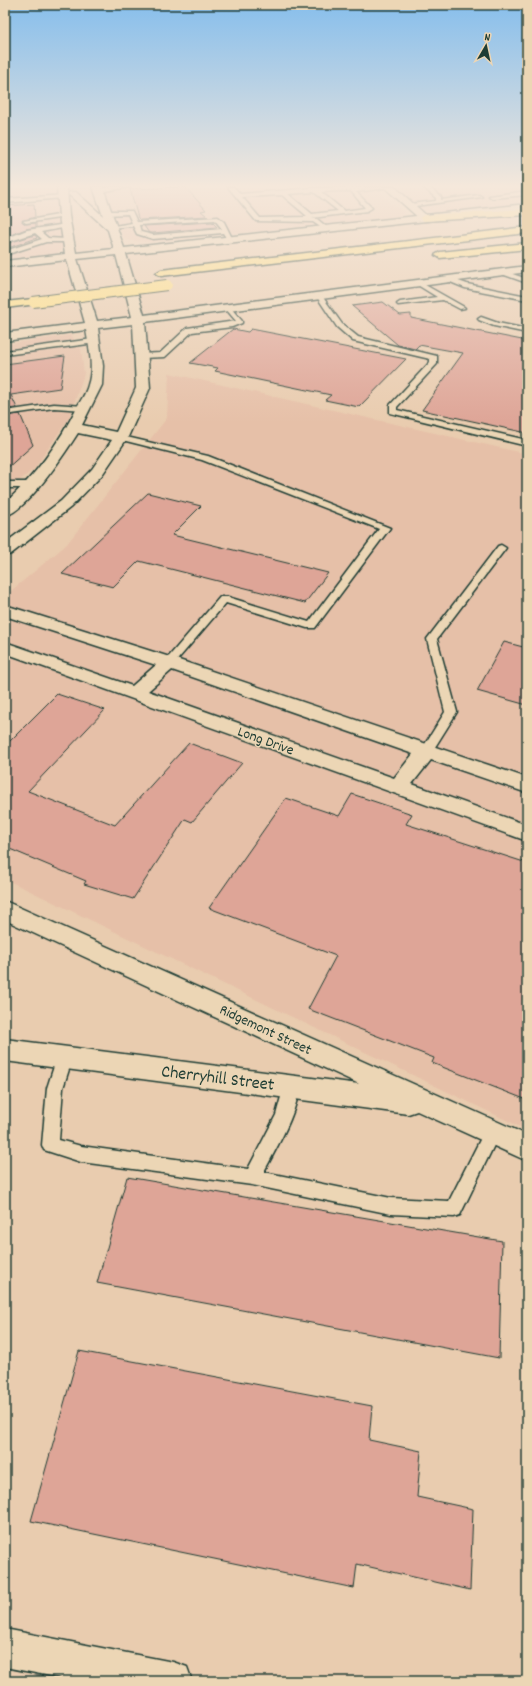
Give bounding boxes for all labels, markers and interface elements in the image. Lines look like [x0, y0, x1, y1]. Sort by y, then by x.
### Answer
north arrow [466, 26, 506, 66]
text: N [483, 30, 492, 47]
street label: Long Drive [234, 722, 297, 762]
street label: Ridgemont Street [215, 1000, 315, 1062]
street label: Cherryhill Street [160, 1060, 276, 1099]

